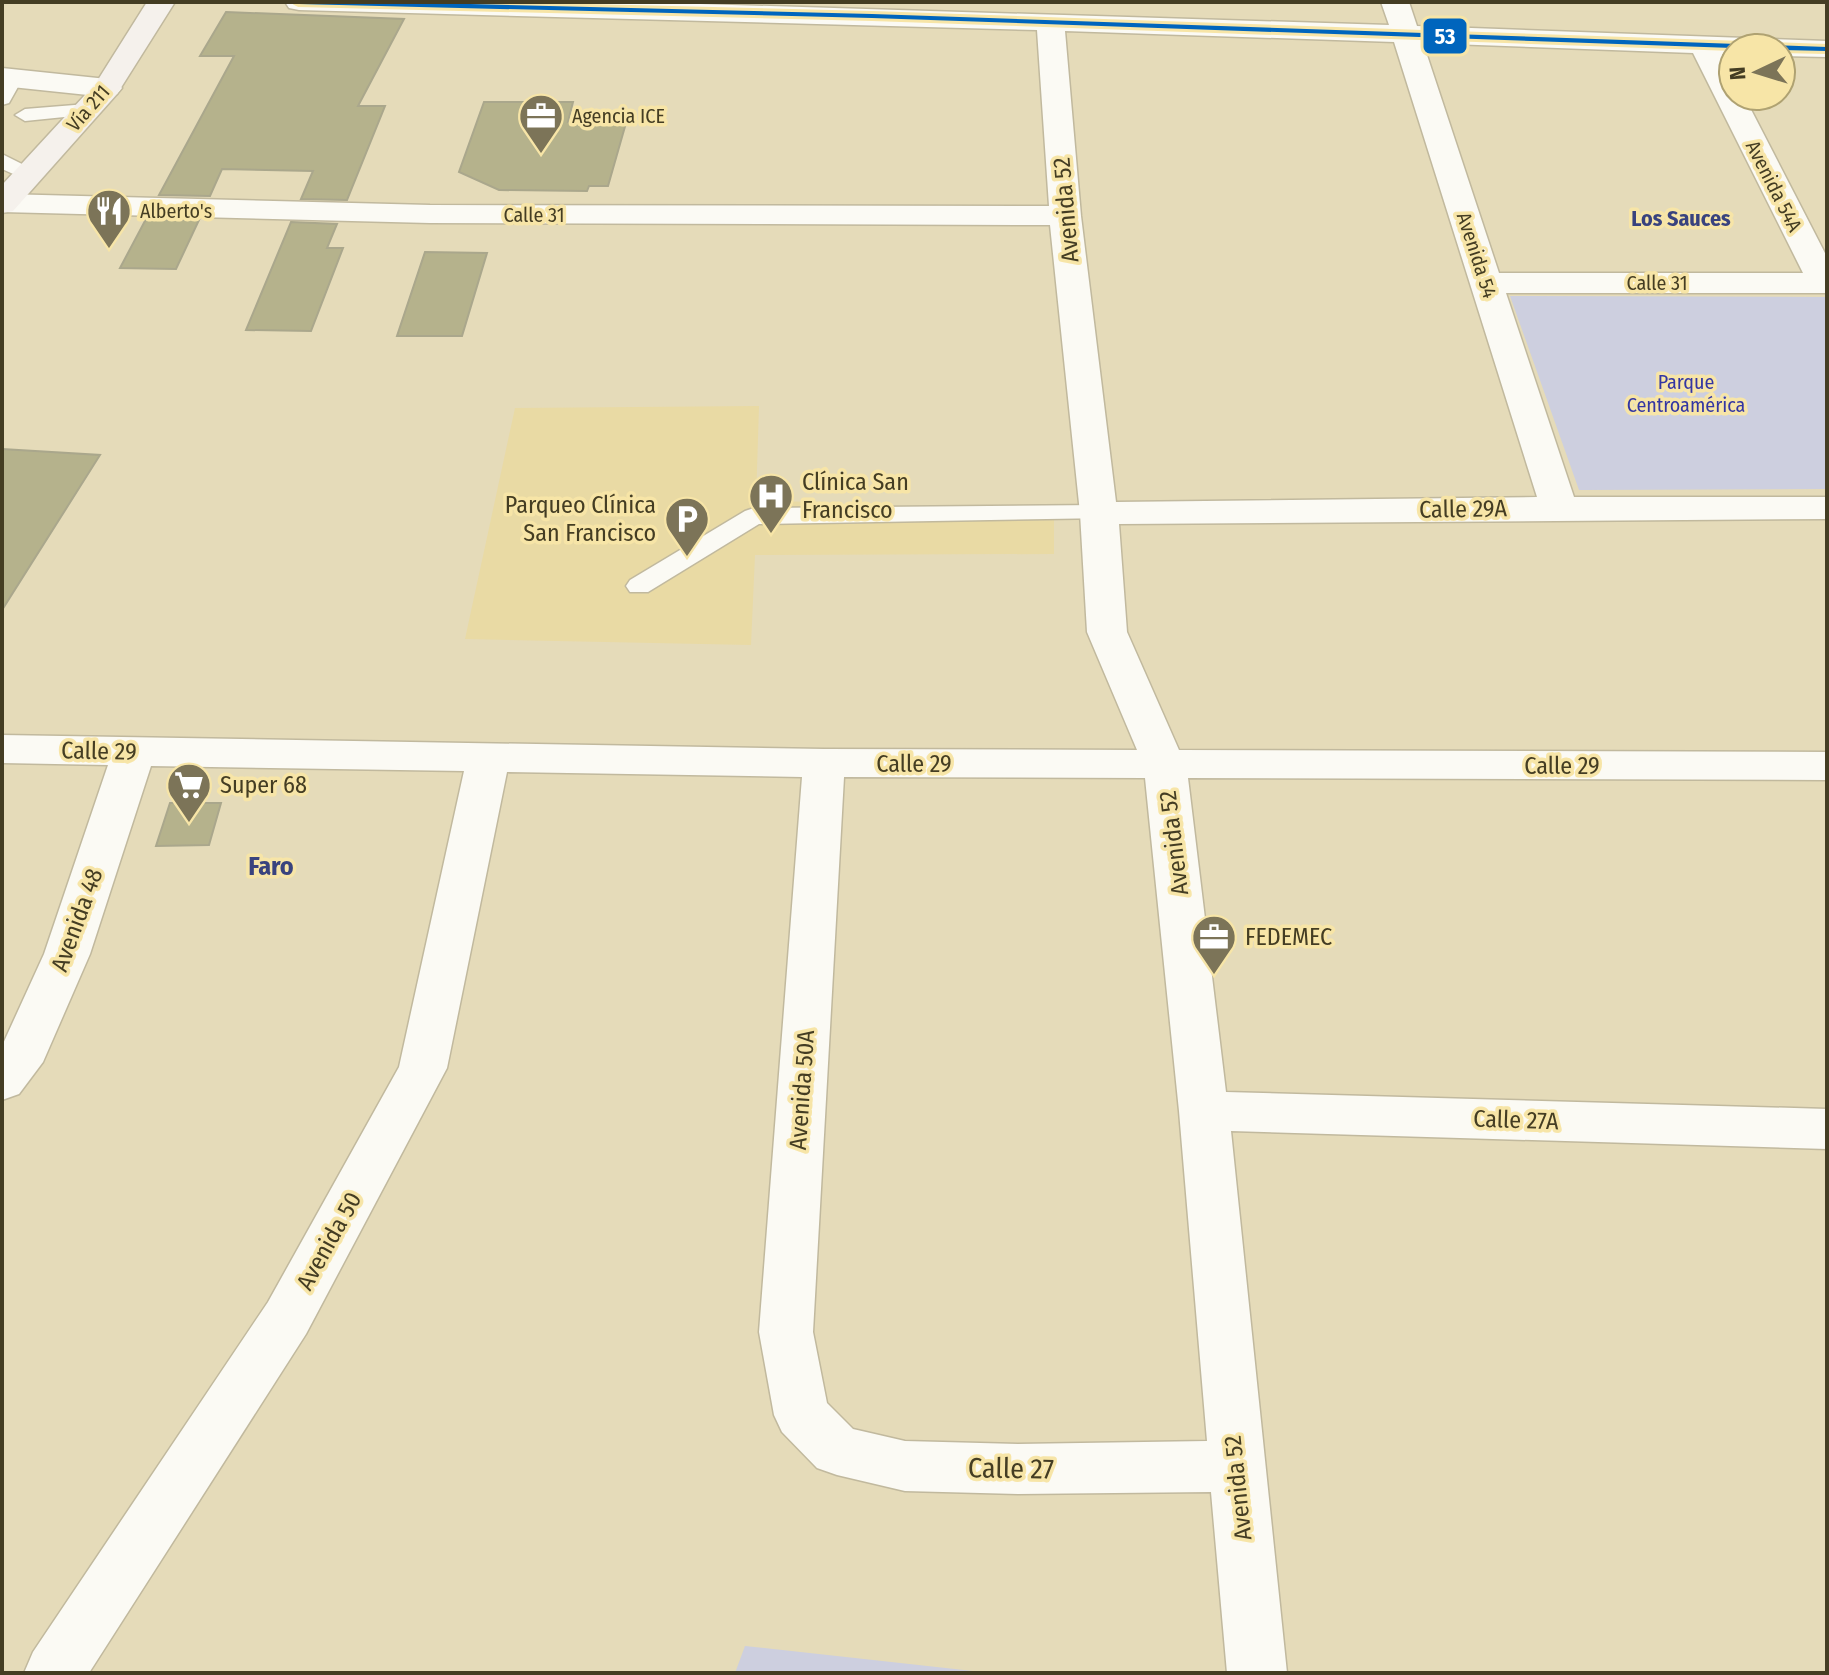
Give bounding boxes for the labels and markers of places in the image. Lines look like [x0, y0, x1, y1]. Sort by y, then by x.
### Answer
office icon: Agencia ICE [517, 92, 565, 155]
place label: Agencia ICE [572, 104, 665, 128]
restaurant icon: Alberto's [85, 187, 133, 250]
place label: Alberto's [140, 199, 212, 223]
place label: Clínica San Francisco [802, 468, 909, 524]
hospital icon: Clínica San Francisco [747, 472, 795, 535]
place label: Parqueo Clínica San Francisco [505, 491, 656, 547]
parking icon: Parqueo Clínica San Francisco [663, 495, 711, 558]
supermarket icon: Super 68 [165, 761, 213, 824]
place label: Super 68 [220, 771, 307, 799]
office icon: FEDEMEC [1190, 913, 1238, 976]
place label: FEDEMEC [1245, 923, 1332, 951]

